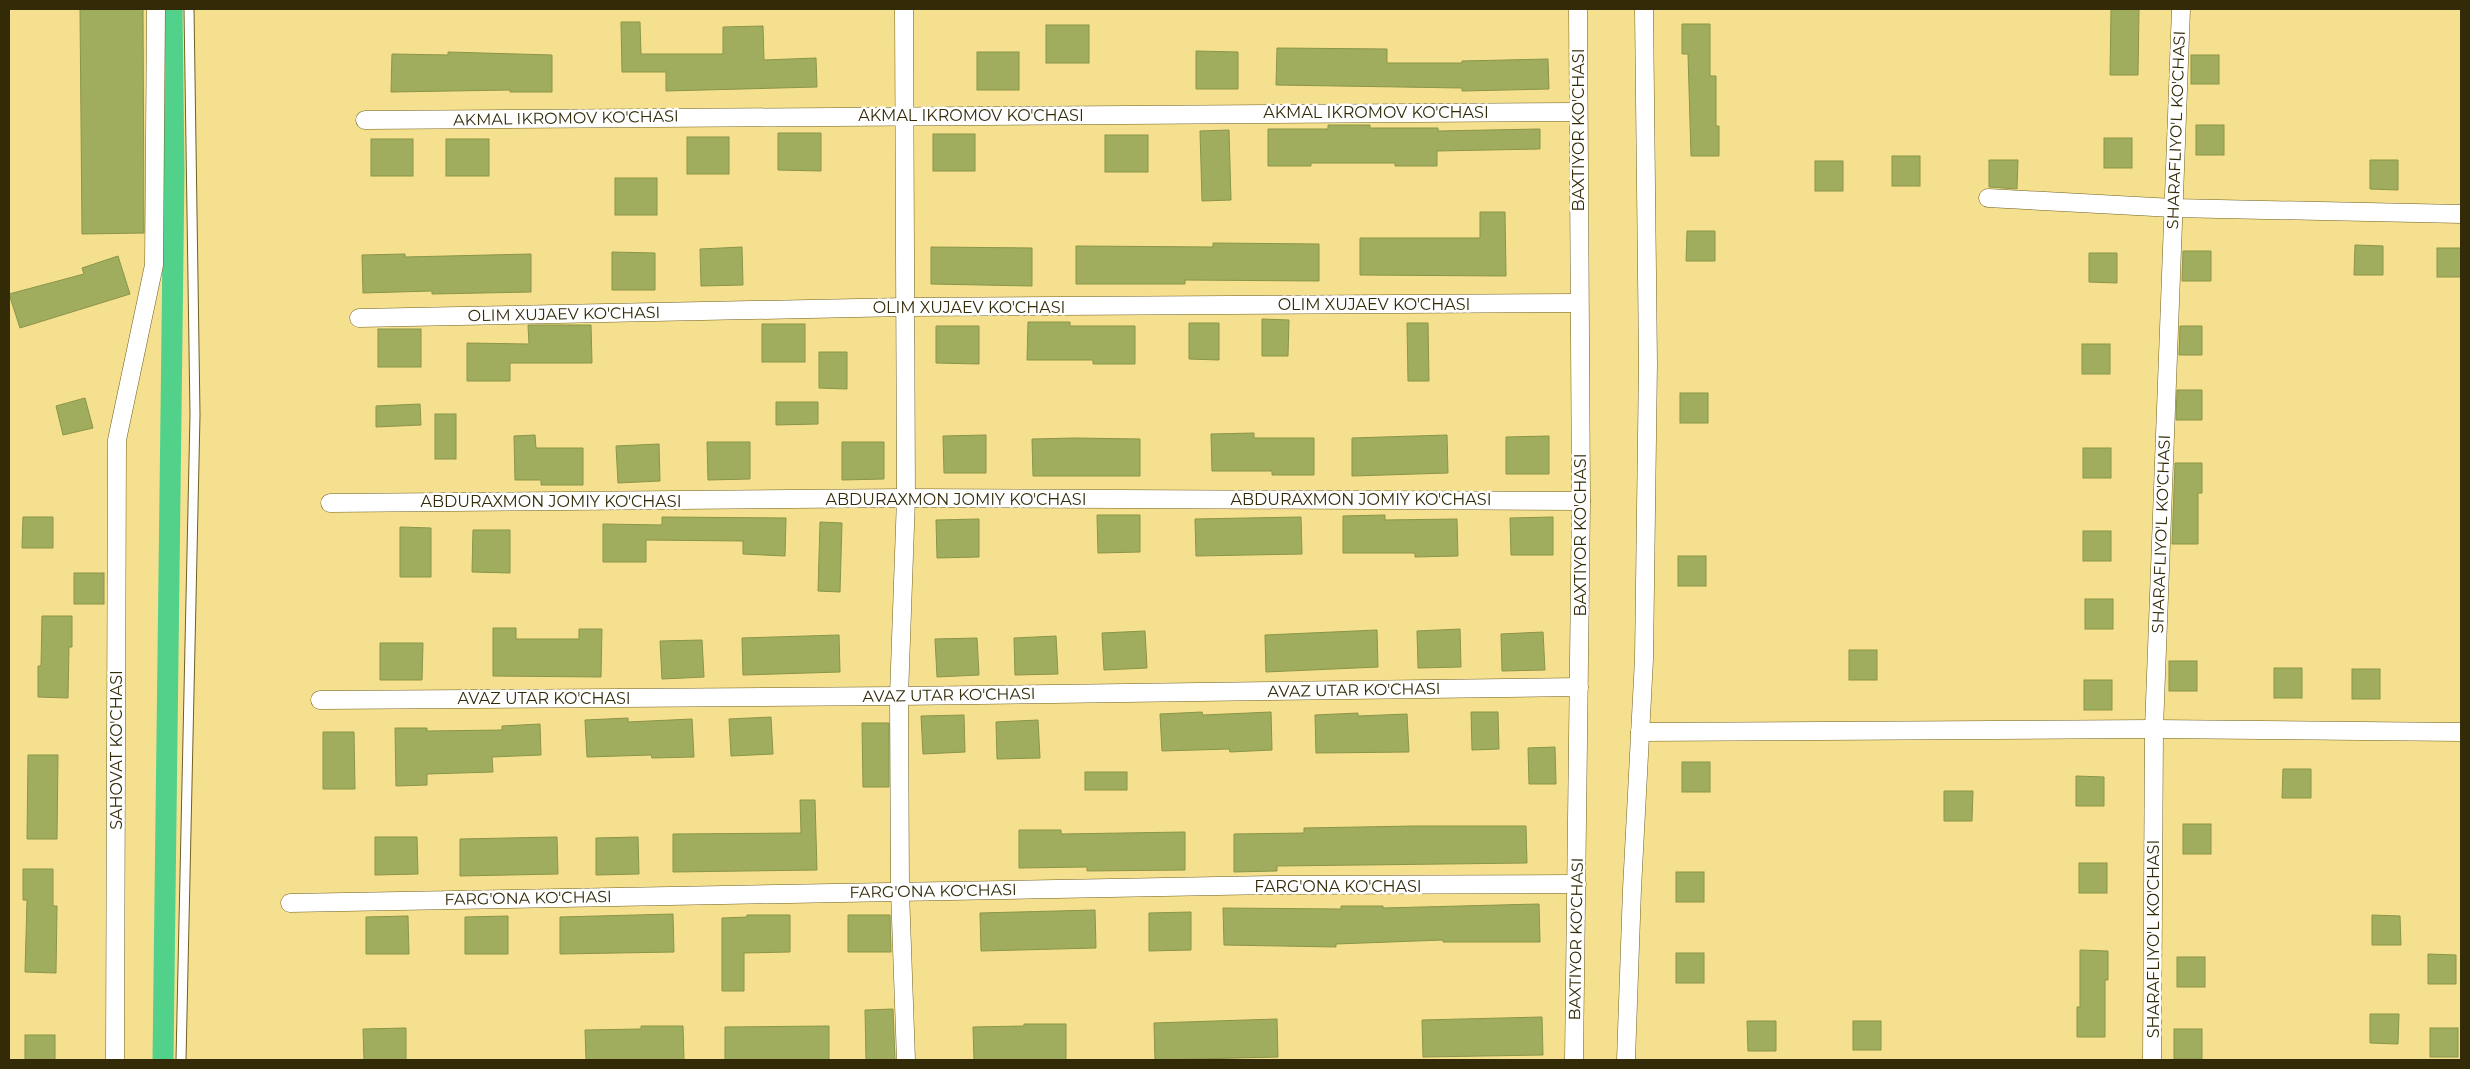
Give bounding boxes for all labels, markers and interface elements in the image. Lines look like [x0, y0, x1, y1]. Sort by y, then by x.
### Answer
street label: SHARAFLIYO'L KO'CHASI [2163, 30, 2189, 230]
street label: BAXTIYOR KO'CHASI [1569, 49, 1588, 211]
street label: AKMAL IKROMOV KO'CHASI [1263, 103, 1489, 122]
street label: AKMAL IKROMOV KO'CHASI [858, 106, 1084, 125]
street label: AKMAL IKROMOV KO'CHASI [453, 107, 679, 129]
street label: OLIM XUJAEV KO'CHASI [1278, 295, 1470, 314]
street label: OLIM XUJAEV KO'CHASI [873, 298, 1065, 317]
street label: OLIM XUJAEV KO'CHASI [468, 303, 660, 325]
street label: SHARAFLIYO'L KO'CHASI [2148, 434, 2174, 634]
street label: BAXTIYOR KO'CHASI [1571, 454, 1590, 616]
street label: ABDURAXMON JOMIY KO'CHASI [825, 490, 1087, 509]
street label: ABDURAXMON JOMIY KO'CHASI [1230, 490, 1492, 509]
street label: ABDURAXMON JOMIY KO'CHASI [420, 492, 682, 511]
street label: SAHOVAT KO'CHASI [107, 670, 126, 830]
street label: AVAZ UTAR KO'CHASI [1267, 679, 1441, 701]
street label: AVAZ UTAR KO'CHASI [862, 684, 1036, 706]
street label: AVAZ UTAR KO'CHASI [457, 689, 631, 708]
street label: SHARAFLIYO'L KO'CHASI [2144, 840, 2163, 1038]
street label: BAXTIYOR KO'CHASI [1565, 857, 1587, 1021]
street label: FARG'ONA KO'CHASI [1254, 877, 1422, 896]
street label: FARG'ONA KO'CHASI [849, 880, 1017, 902]
street label: FARG'ONA KO'CHASI [444, 887, 612, 909]

